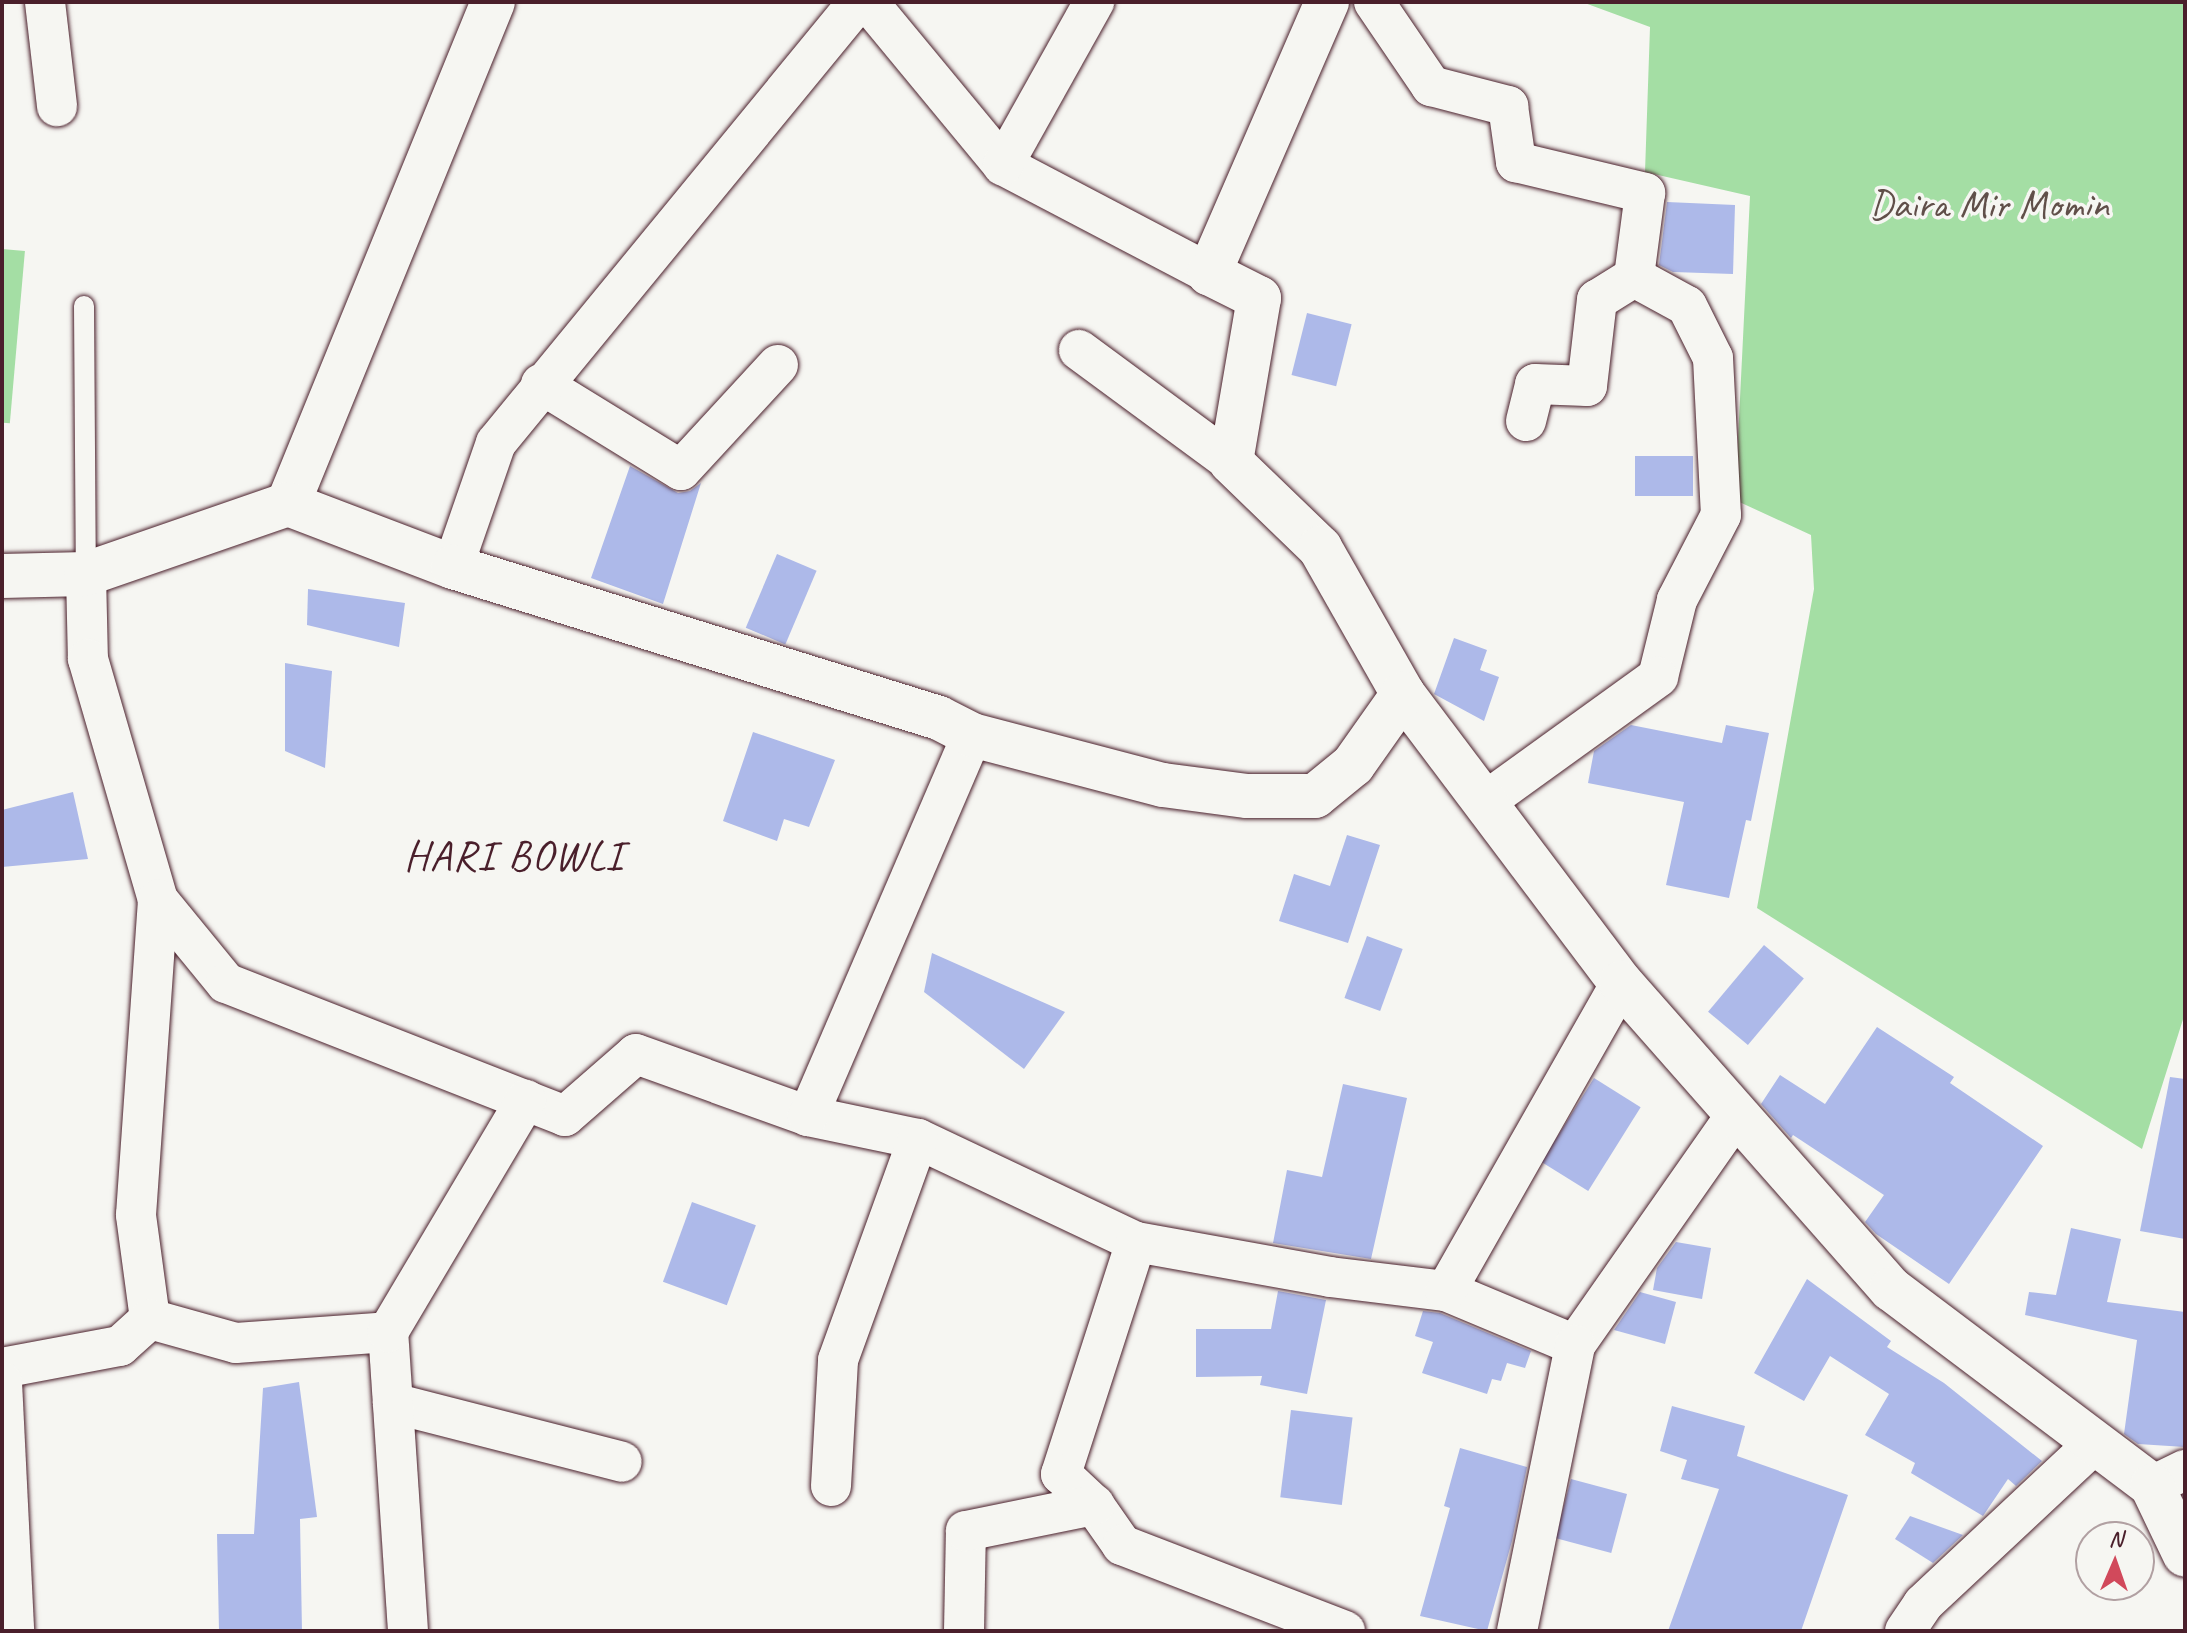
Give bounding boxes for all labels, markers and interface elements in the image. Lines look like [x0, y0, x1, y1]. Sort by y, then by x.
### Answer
park label: Daira Mir Momin [1869, 180, 2109, 228]
district label: HARI BOWLI [404, 831, 624, 881]
north arrow [2075, 1521, 2155, 1601]
text: N [2108, 1525, 2123, 1553]

